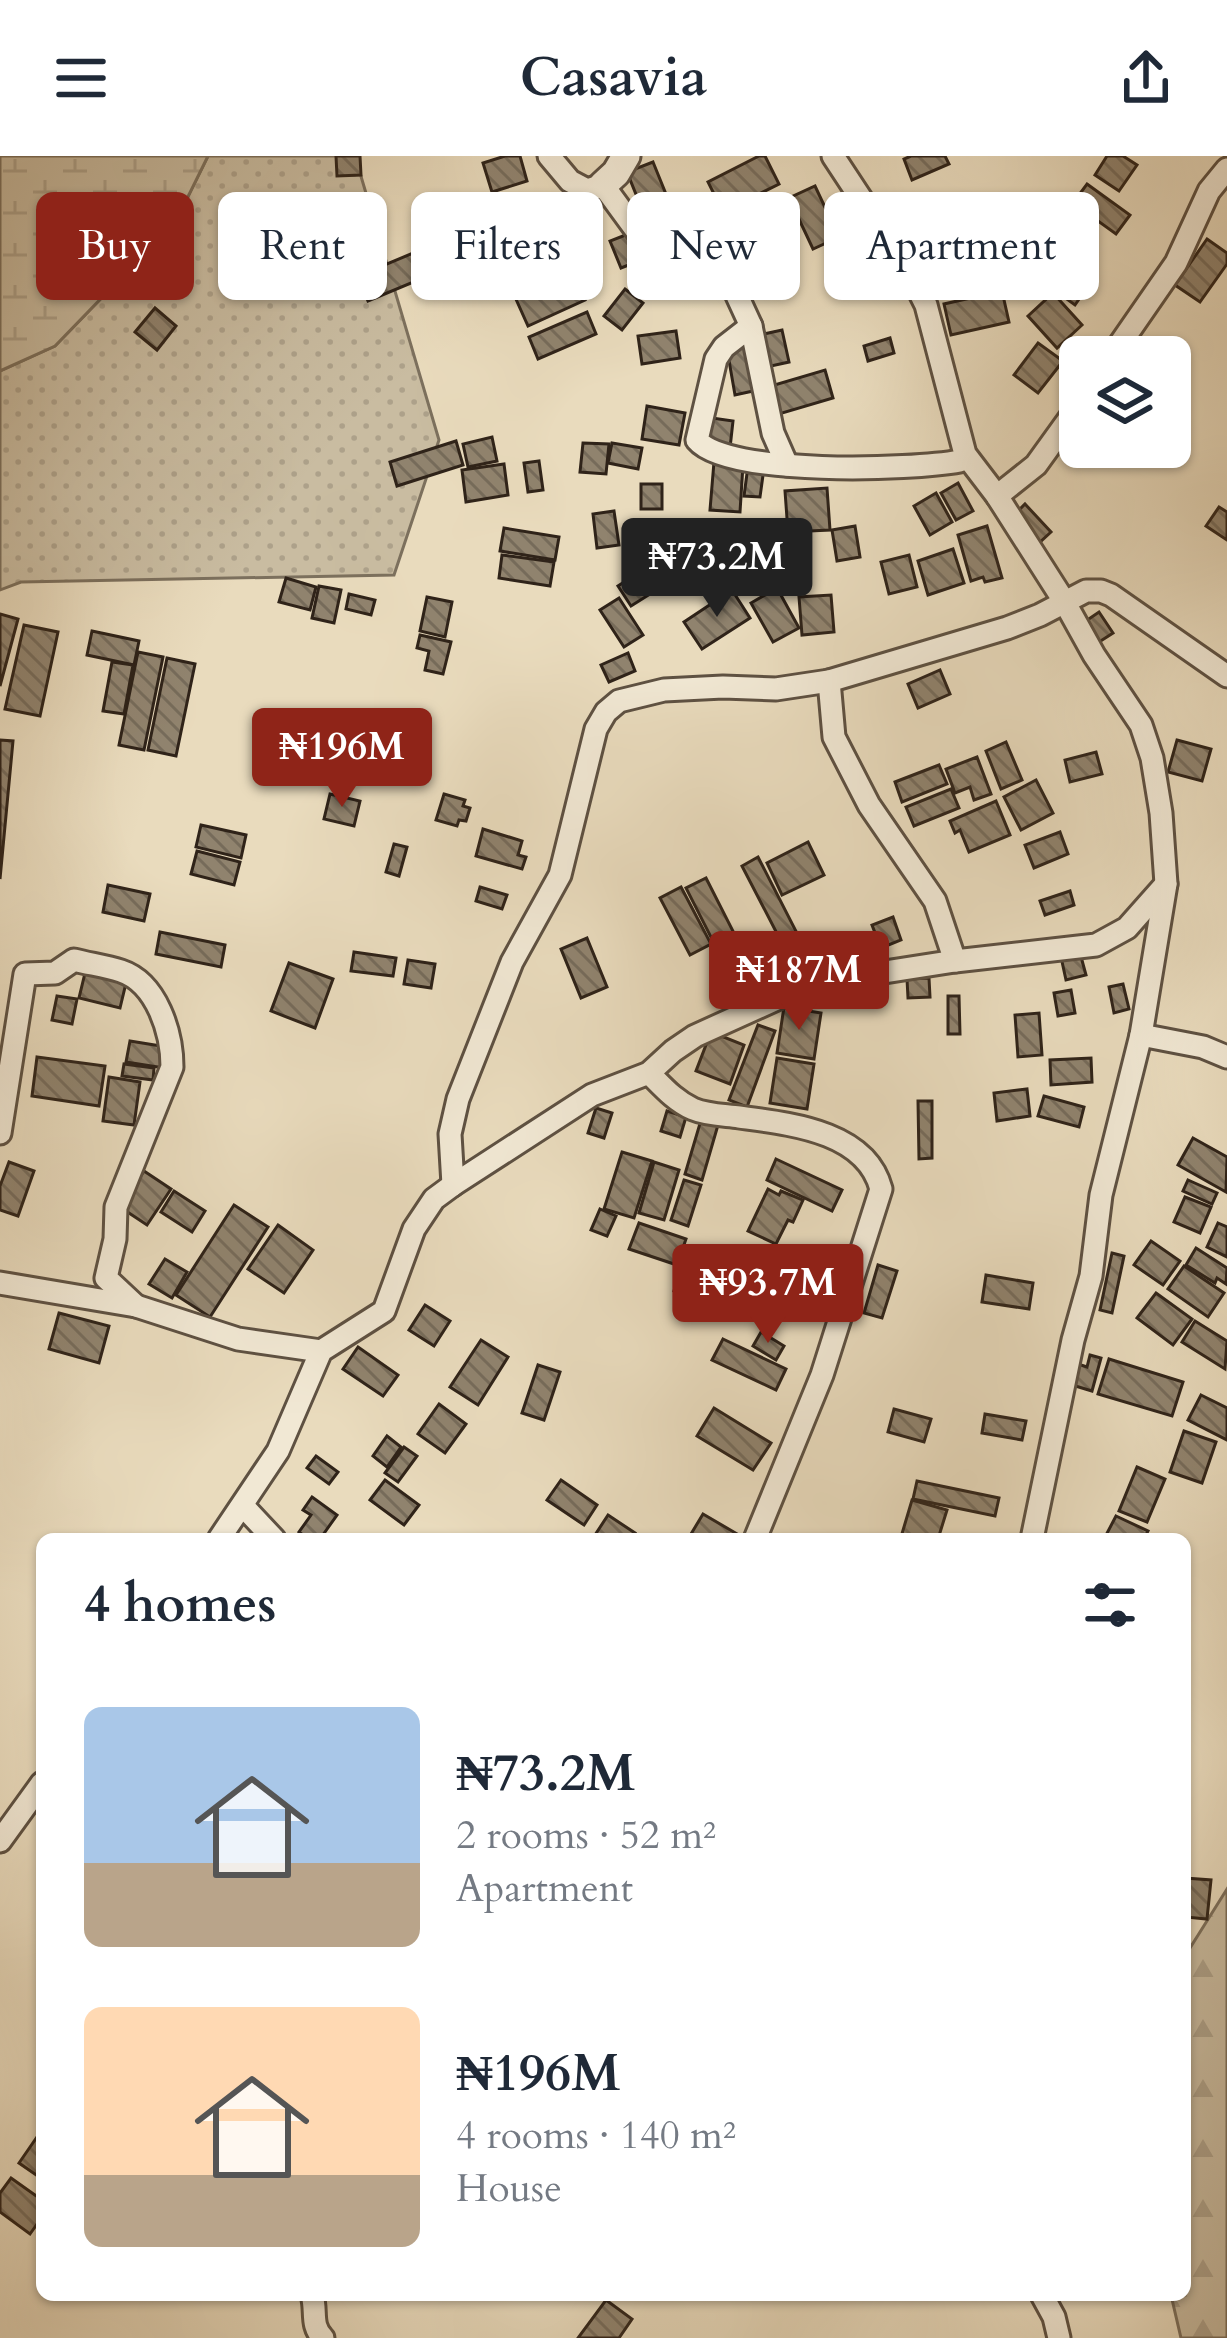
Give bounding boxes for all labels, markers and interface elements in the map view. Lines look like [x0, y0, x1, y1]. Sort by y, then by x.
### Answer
text: Casavia [520, 42, 707, 115]
icon: menu [48, 45, 114, 111]
icon: share [1113, 45, 1179, 111]
chip: Buy [36, 192, 194, 300]
chip: Rent [218, 192, 387, 300]
chip: Filters [411, 192, 603, 300]
chip: New [627, 192, 800, 300]
chip: Apartment [824, 192, 1099, 300]
map controls [1059, 336, 1191, 468]
button: layers [1059, 336, 1191, 468]
pin: ₦73.2M [619, 518, 815, 620]
text: ₦73.2M [648, 530, 786, 583]
pin: ₦196M [258, 708, 426, 810]
text: ₦196M [279, 720, 405, 773]
pin: ₦187M [715, 931, 883, 1033]
text: ₦187M [736, 943, 862, 996]
pin: ₦93.7M [670, 1244, 866, 1346]
text: ₦93.7M [699, 1256, 837, 1309]
text: 4 homes [84, 1570, 276, 1640]
icon: filters [1077, 1572, 1143, 1638]
text: ₦73.2M [456, 1739, 636, 1809]
icon: home [180, 1755, 324, 1899]
text: 2 rooms · 52 m² [456, 1809, 716, 1862]
text: Apartment [456, 1862, 633, 1915]
text: ₦196M [456, 2039, 621, 2109]
icon: home [180, 2055, 324, 2199]
text: 4 rooms · 140 m² [456, 2109, 736, 2162]
text: House [456, 2162, 562, 2215]

